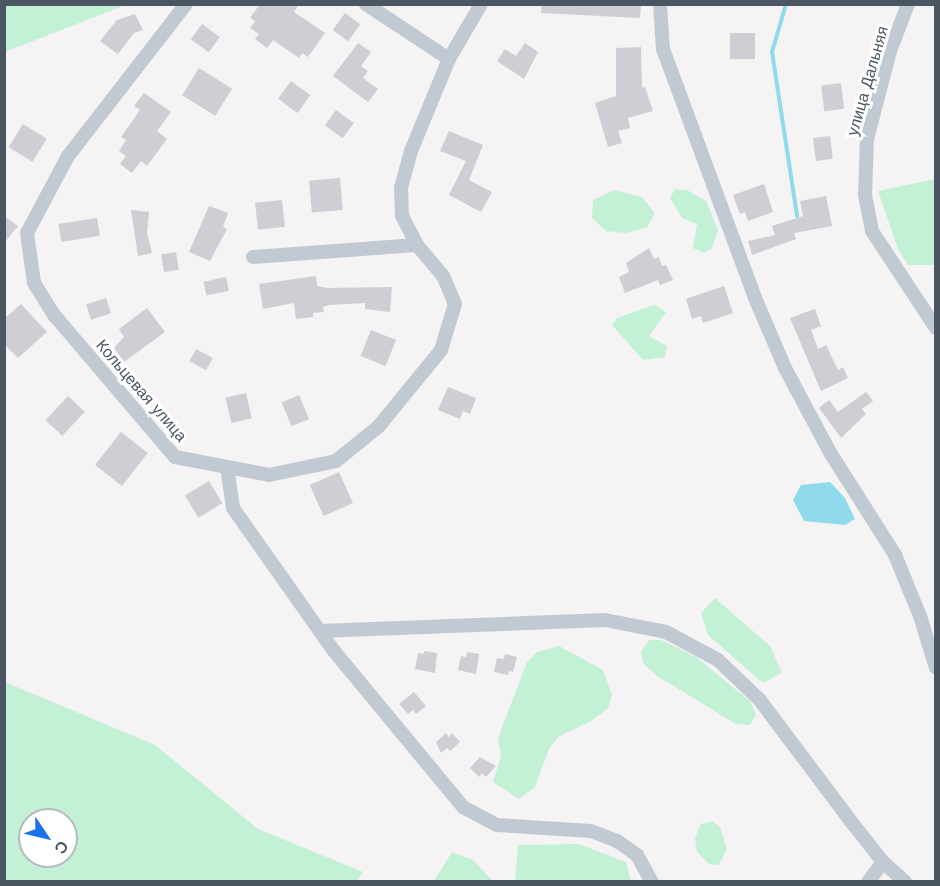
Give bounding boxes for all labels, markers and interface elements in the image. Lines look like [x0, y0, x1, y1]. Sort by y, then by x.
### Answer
street label: улица Дальняя [843, 24, 893, 138]
street label: Кольцевая улица [92, 336, 190, 446]
north arrow [18, 808, 78, 868]
text: С [50, 837, 73, 858]

